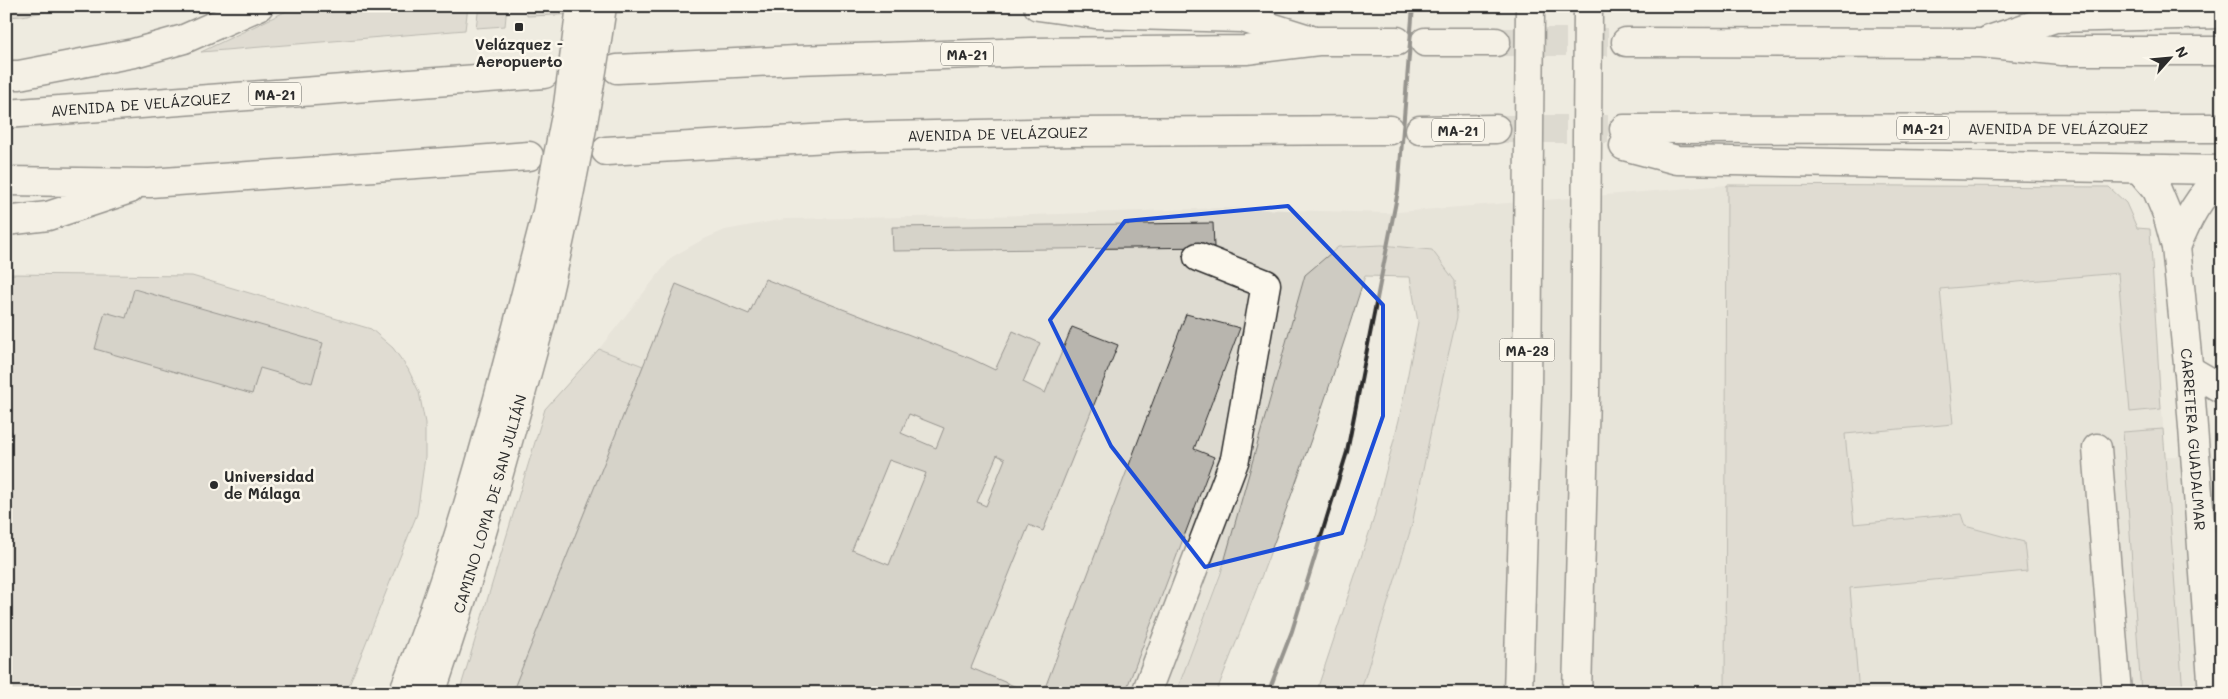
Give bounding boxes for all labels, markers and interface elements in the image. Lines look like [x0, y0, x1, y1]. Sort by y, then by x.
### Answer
marker: Velázquez - Aeropuerto [513, 21, 525, 33]
north arrow [2146, 32, 2196, 82]
place label: Velázquez - Aeropuerto [475, 34, 563, 71]
road number: MA-21 [941, 42, 993, 66]
text: N [2171, 43, 2193, 61]
road number: MA-21 [249, 82, 301, 106]
street label: AVENIDA DE VELÁZQUEZ [50, 87, 231, 121]
road number: MA-21 [1897, 116, 1949, 140]
road number: MA-21 [1432, 118, 1484, 142]
street label: AVENIDA DE VELÁZQUEZ [1968, 118, 2148, 138]
street label: AVENIDA DE VELÁZQUEZ [907, 122, 1088, 146]
road number: MA-23 [1500, 338, 1554, 362]
street label: CARRETERA GUADALMAR [2176, 347, 2211, 531]
street label: CAMINO LOMA DE SAN JULIÁN [448, 392, 530, 616]
place label: Universidad de Málaga [224, 466, 314, 503]
marker: Universidad de Málaga [208, 479, 220, 491]

